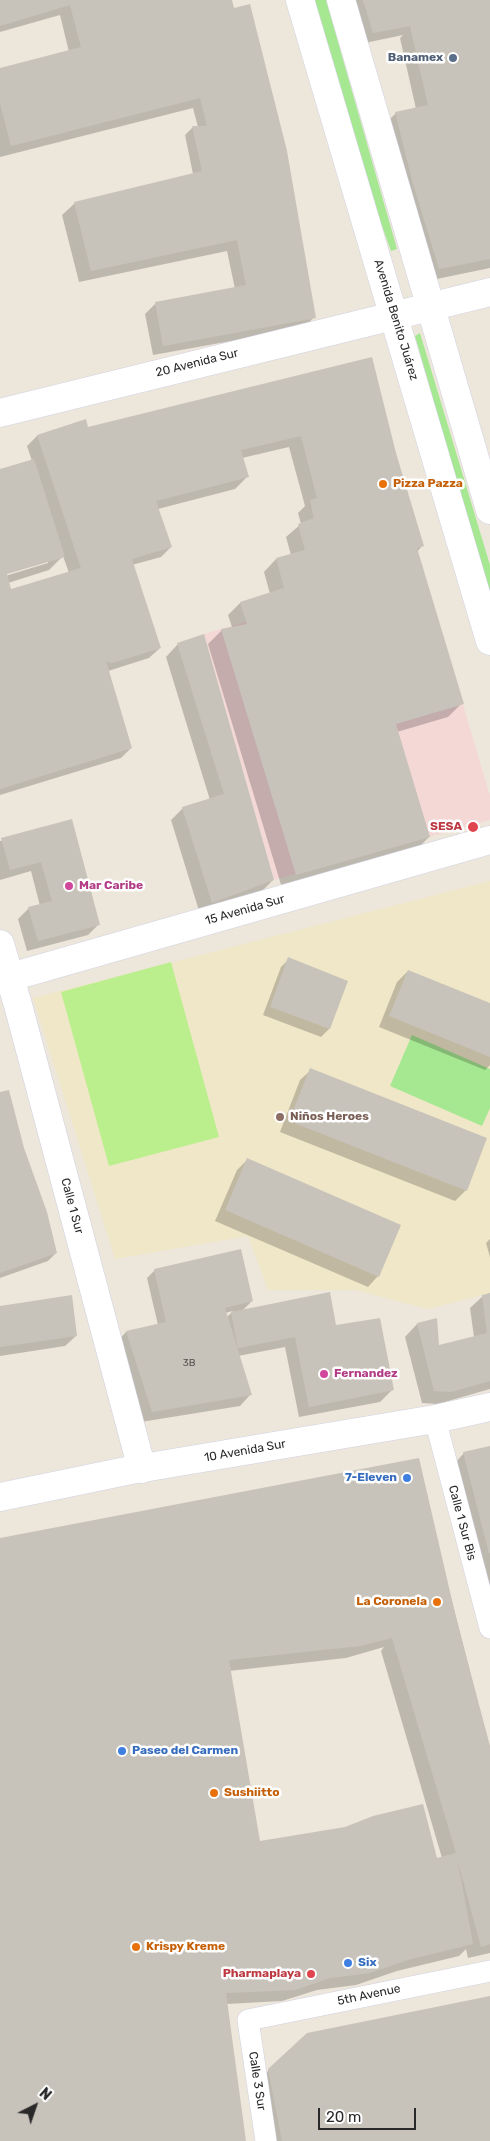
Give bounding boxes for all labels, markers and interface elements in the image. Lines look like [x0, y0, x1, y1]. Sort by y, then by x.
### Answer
place label: Banamex [388, 51, 443, 65]
marker: Banamex [447, 52, 459, 64]
street label: Avenida Benito Juárez [371, 258, 421, 382]
street label: 20 Avenida Sur [154, 346, 240, 380]
place label: Pizza Pazza [393, 477, 463, 491]
marker: Pizza Pazza [377, 478, 389, 490]
place label: SESA [430, 820, 462, 834]
marker: SESA [466, 820, 480, 834]
place label: Mar Caribe [79, 879, 143, 893]
marker: Mar Caribe [63, 880, 75, 892]
street label: 15 Avenida Sur [204, 892, 286, 928]
place label: Niños Heroes [290, 1110, 369, 1124]
marker: Niños Heroes [274, 1111, 286, 1123]
street label: Calle 1 Sur [58, 1176, 86, 1236]
house number: 3B [183, 1357, 195, 1369]
place label: Fernandez [334, 1367, 398, 1381]
marker: Fernandez [318, 1368, 330, 1380]
street label: 10 Avenida Sur [203, 1437, 287, 1465]
place label: 7-Eleven [345, 1471, 397, 1485]
marker: 7-Eleven [401, 1472, 413, 1484]
street label: Calle 1 Sur Bis [445, 1484, 479, 1562]
place label: La Coronela [356, 1595, 427, 1609]
marker: La Coronela [431, 1596, 443, 1608]
place label: Paseo del Carmen [132, 1744, 238, 1758]
marker: Paseo del Carmen [116, 1745, 128, 1757]
place label: Sushiitto [224, 1786, 279, 1800]
marker: Sushiitto [208, 1787, 220, 1799]
place label: Krispy Kreme [146, 1940, 225, 1954]
marker: Krispy Kreme [130, 1941, 142, 1953]
place label: Six [358, 1956, 376, 1970]
marker: Six [342, 1957, 354, 1969]
place label: Pharmaplaya [223, 1967, 301, 1981]
marker: Pharmaplaya [305, 1968, 317, 1980]
street label: 5th Avenue [336, 1981, 402, 2009]
street label: Calle 3 Sur [245, 2050, 269, 2112]
north arrow [10, 2081, 60, 2131]
text: N [36, 2085, 55, 2104]
scale bar [320, 2098, 418, 2130]
text: 20 m [326, 2108, 361, 2126]

